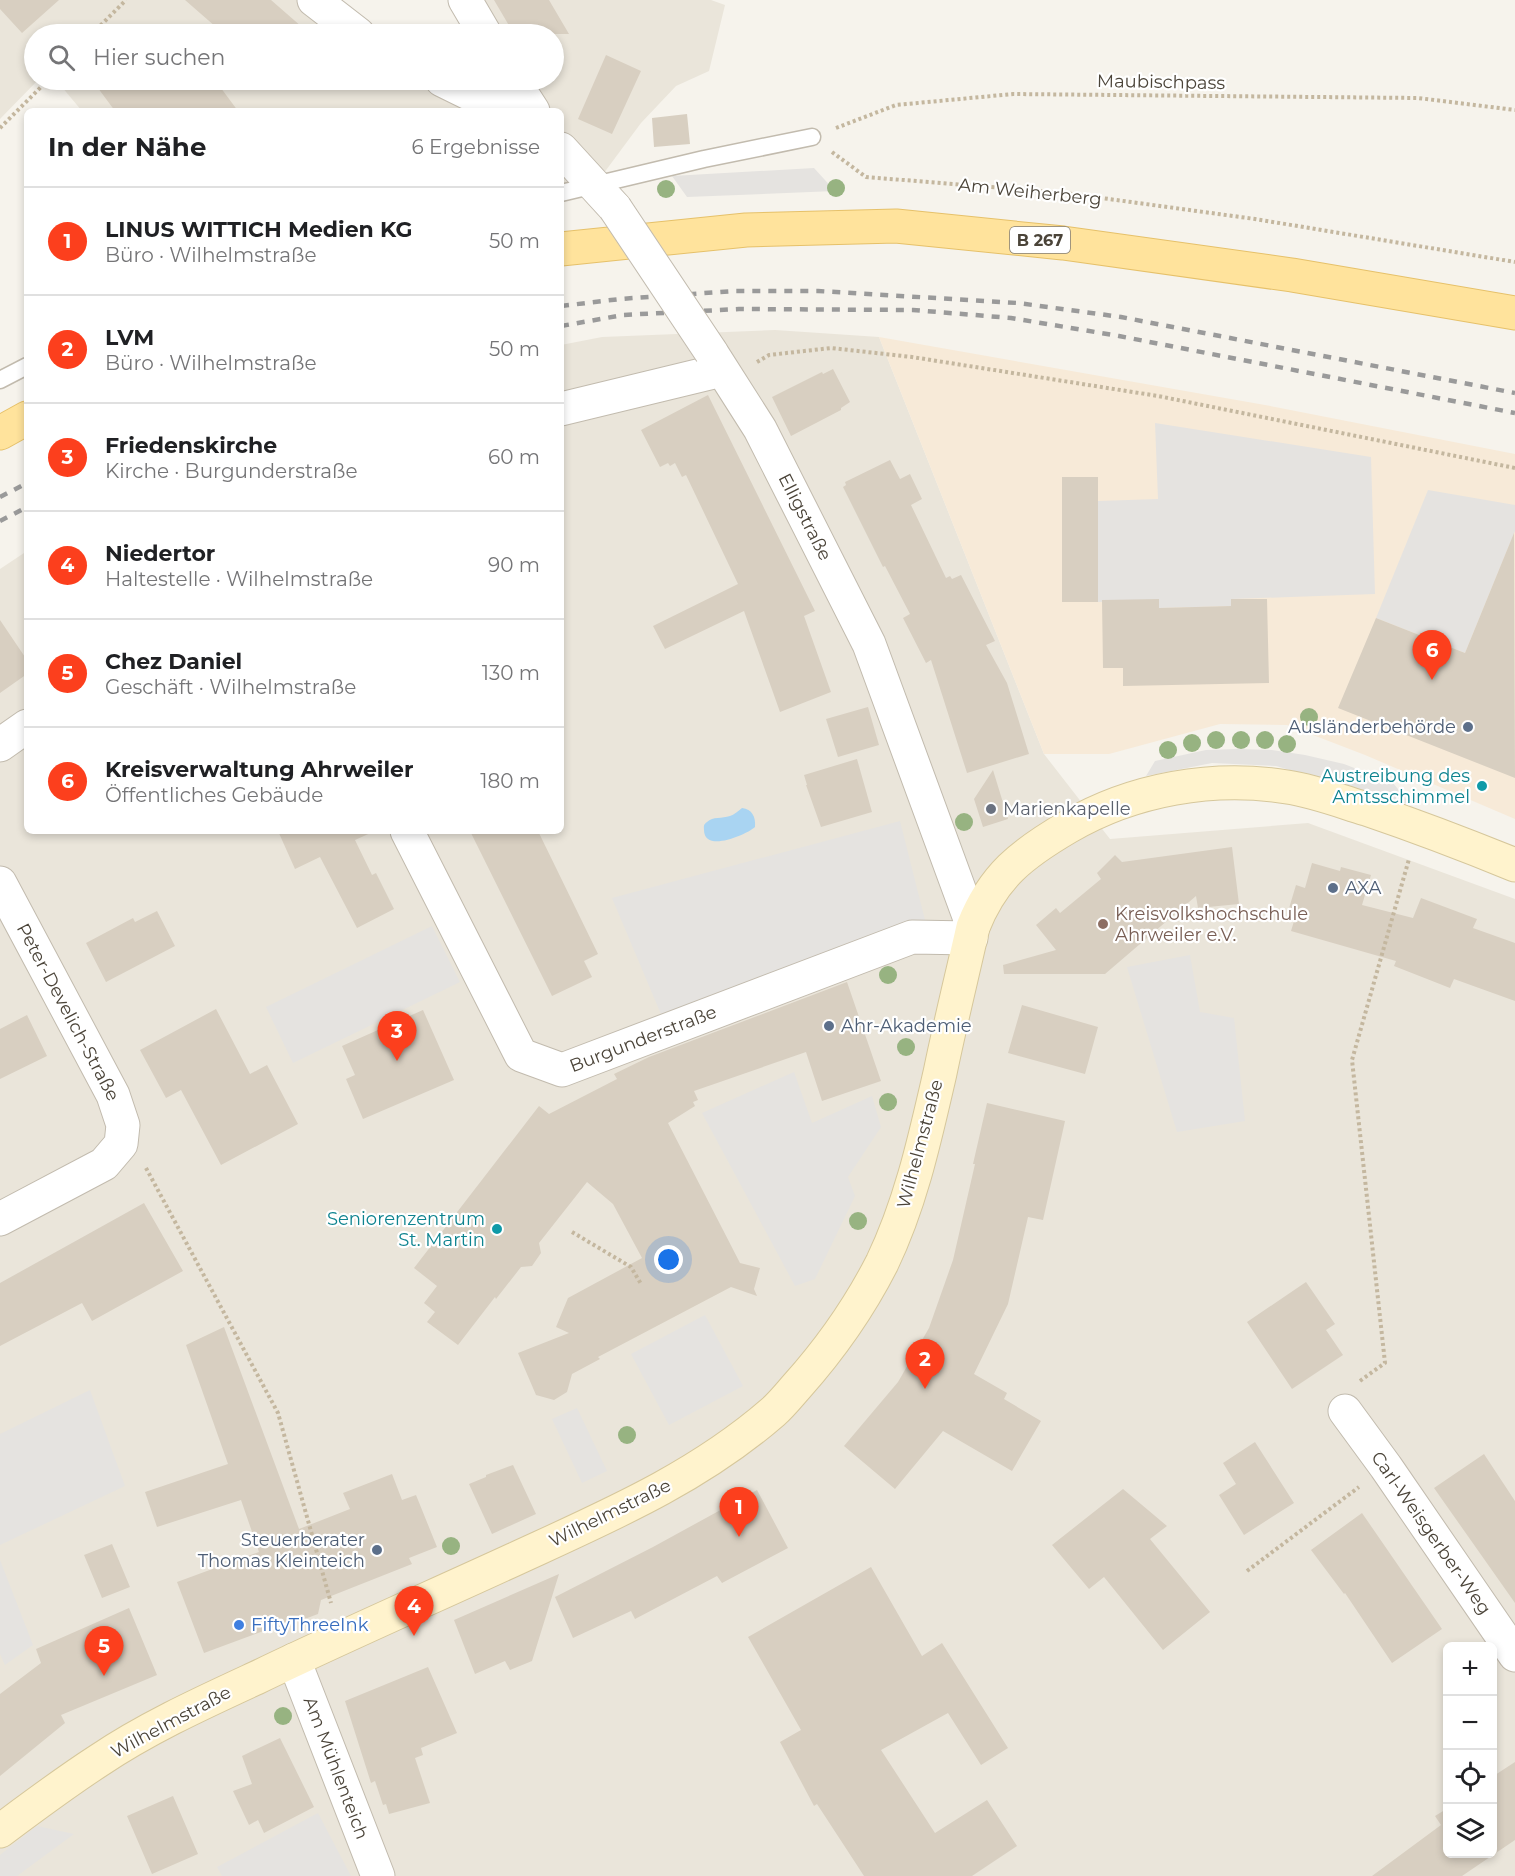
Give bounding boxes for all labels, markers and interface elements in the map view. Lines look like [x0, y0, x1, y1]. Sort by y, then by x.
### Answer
search box [24, 24, 564, 90]
icon: search [45, 41, 78, 74]
text: Hier suchen [93, 44, 225, 71]
street label: Maubischpass [1097, 70, 1226, 94]
text: In der Nähe [48, 131, 206, 163]
text: 6 Ergebnisse [412, 135, 540, 159]
street label: Am Weiherberg [957, 174, 1103, 210]
text: LINUS WITTICH Medien KG [105, 216, 412, 243]
road number: B 267 [1010, 227, 1070, 253]
text: 1 [64, 229, 71, 253]
text: 50 m [489, 229, 540, 253]
text: Büro · Wilhelmstraße [105, 243, 317, 267]
text: LVM [105, 324, 154, 351]
text: 2 [62, 337, 73, 361]
text: 50 m [489, 337, 540, 361]
text: Büro · Wilhelmstraße [105, 351, 317, 375]
text: Friedenskirche [105, 432, 277, 459]
text: 3 [62, 445, 73, 469]
text: 60 m [488, 445, 540, 469]
text: Kirche · Burgunderstraße [105, 459, 357, 483]
street label: Elligstraße [774, 470, 836, 564]
text: Niedertor [105, 540, 215, 567]
text: 4 [61, 553, 74, 577]
text: 90 m [488, 553, 540, 577]
text: Haltestelle · Wilhelmstraße [105, 567, 373, 591]
pin: 6 [1412, 630, 1452, 680]
text: Chez Daniel [105, 648, 242, 675]
text: 5 [62, 661, 73, 685]
text: 130 m [482, 661, 540, 685]
text: Geschäft · Wilhelmstraße [105, 675, 356, 699]
place label: Ausländerbehörde [1288, 716, 1456, 738]
marker: Ausländerbehörde [1461, 720, 1475, 734]
text: Kreisverwaltung Ahrweiler [105, 756, 413, 783]
place label: Austreibung des Amtsschimmel [1321, 765, 1470, 808]
text: 6 [61, 769, 74, 793]
text: 180 m [480, 769, 540, 793]
marker: Austreibung des Amtsschimmel [1475, 779, 1489, 793]
text: Öffentliches Gebäude [105, 783, 323, 807]
place label: Marienkapelle [1003, 798, 1131, 820]
marker: Marienkapelle [984, 802, 998, 816]
place label: AXA [1345, 877, 1382, 899]
marker: AXA [1326, 881, 1340, 895]
place label: Kreisvolkshochschule Ahrweiler e.V. [1115, 903, 1308, 946]
marker: Kreisvolkshochschule Ahrweiler e.V. [1096, 917, 1110, 931]
street label: Peter-Develich-Straße [12, 919, 124, 1105]
street label: Burgunderstraße [566, 1001, 720, 1077]
pin: 3 [378, 1012, 416, 1061]
place label: Ahr-Akademie [841, 1015, 972, 1037]
marker: Ahr-Akademie [822, 1019, 836, 1033]
street label: Wilhelmstraße [892, 1077, 948, 1211]
place label: Seniorenzentrum St. Martin [327, 1208, 485, 1251]
marker: Seniorenzentrum St. Martin [490, 1222, 504, 1236]
your location [654, 1245, 683, 1274]
pin: 2 [906, 1340, 944, 1389]
street label: Carl-Weisgerber-Weg [1366, 1447, 1496, 1619]
street label: Wilhelmstraße [546, 1474, 674, 1552]
pin: 1 [720, 1488, 758, 1537]
place label: Steuerberater Thomas Kleinteich [198, 1529, 365, 1572]
marker: Steuerberater Thomas Kleinteich [370, 1543, 384, 1557]
pin: 4 [394, 1586, 434, 1636]
place label: FiftyThreeInk [251, 1614, 369, 1636]
marker: FiftyThreeInk [232, 1618, 246, 1632]
pin: 5 [84, 1626, 124, 1676]
map controls [1443, 1642, 1497, 1858]
button: + [1443, 1642, 1497, 1696]
street label: Wilhelmstraße [107, 1681, 235, 1763]
street label: Am Mühlenteich [299, 1694, 373, 1842]
button: − [1443, 1696, 1497, 1750]
button: locate [1443, 1750, 1497, 1804]
button: layers [1443, 1804, 1497, 1858]

